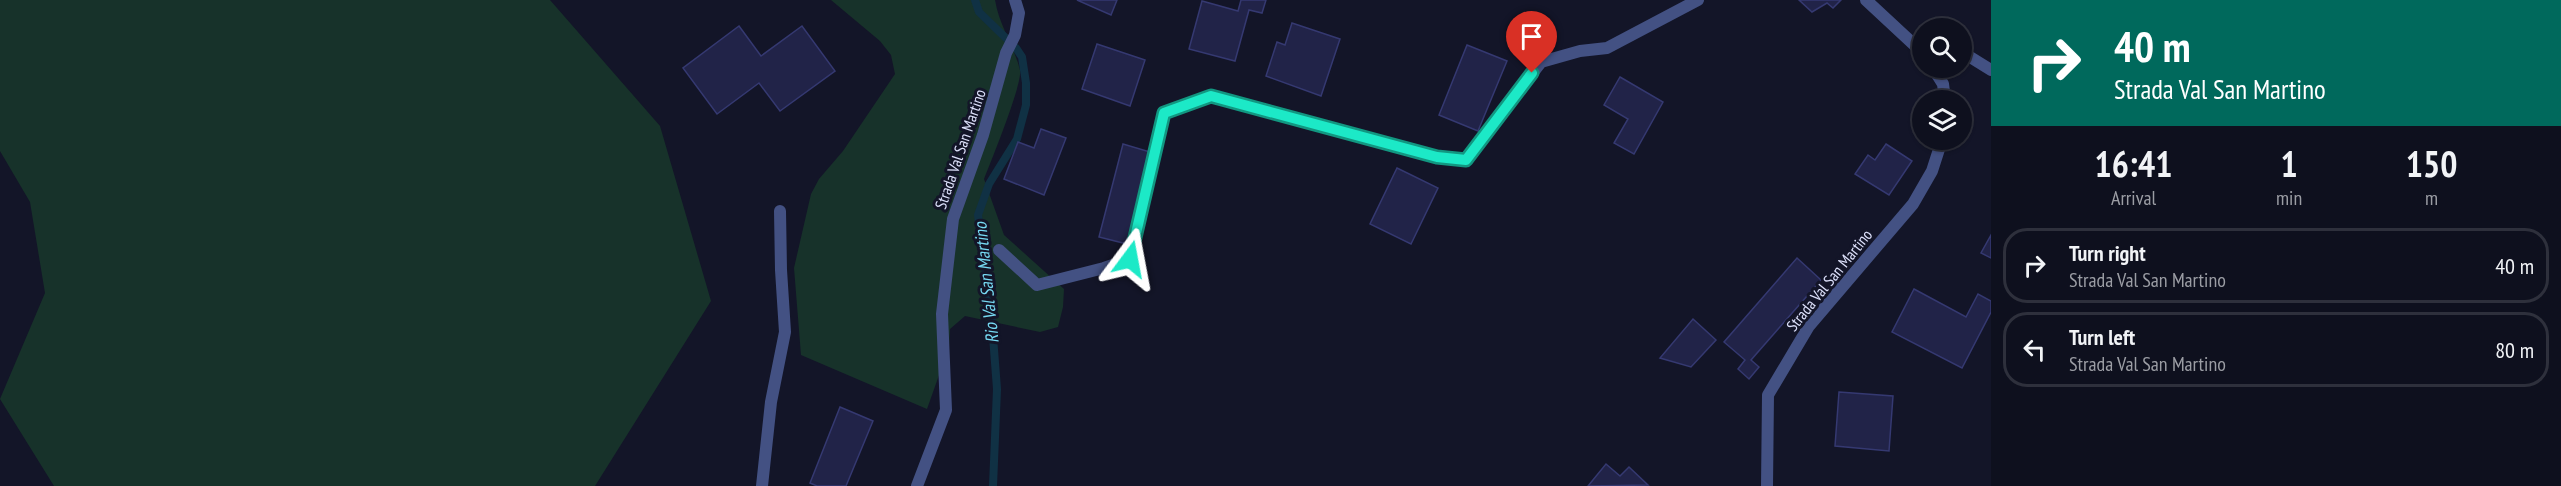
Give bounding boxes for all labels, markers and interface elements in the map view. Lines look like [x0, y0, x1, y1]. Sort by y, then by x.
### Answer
pin [1506, 11, 1557, 73]
map controls [1912, 18, 1972, 150]
button: search [1912, 18, 1972, 78]
text: 40 m [2114, 19, 2191, 74]
icon: arrive [1515, 20, 1548, 53]
icon: right [2015, 24, 2093, 102]
text: Strada Val San Martino [2114, 72, 2326, 106]
street label: Strada Val San Martino [930, 86, 990, 212]
button: layers [1912, 90, 1972, 150]
text: 16:41 [2095, 140, 2172, 187]
text: 1 [2280, 140, 2298, 187]
text: 150 [2406, 140, 2457, 187]
text: Arrival [2111, 185, 2156, 211]
text: min [2276, 185, 2302, 211]
text: m [2425, 185, 2438, 211]
water label: Rio Val San Martino [968, 220, 1004, 345]
street label: Strada Val San Martino [1782, 225, 1876, 335]
position arrow [1098, 227, 1162, 291]
text: Turn right [2069, 239, 2146, 267]
icon: right [2018, 249, 2051, 282]
text: 40 m [2495, 252, 2534, 280]
text: Strada Val San Martino [2069, 267, 2226, 293]
text: Turn left [2069, 323, 2135, 351]
icon: left [2018, 333, 2051, 366]
text: 80 m [2495, 336, 2534, 364]
text: Strada Val San Martino [2069, 351, 2226, 377]

